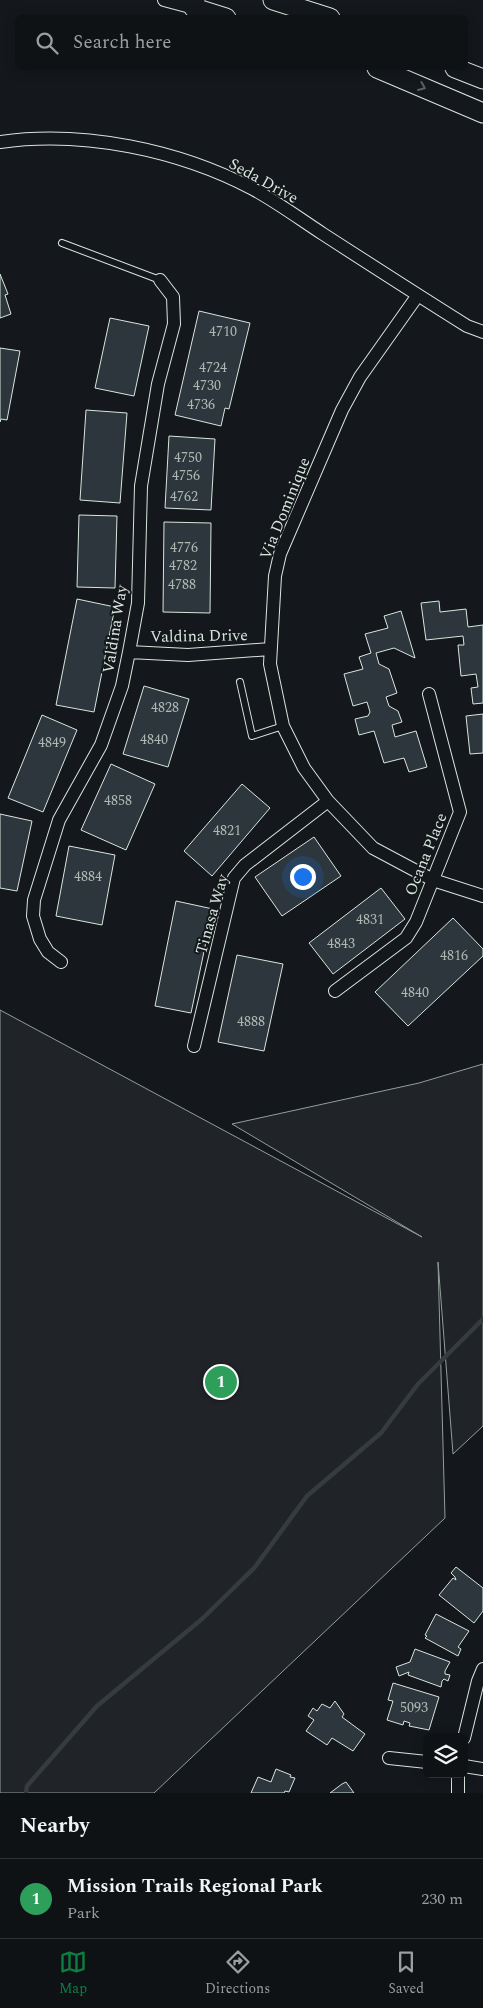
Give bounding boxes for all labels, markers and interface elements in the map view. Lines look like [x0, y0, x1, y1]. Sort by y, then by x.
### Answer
search box [15, 15, 468, 70]
text: Search here [73, 28, 172, 57]
icon: search [33, 29, 61, 57]
one-way arrow [417, 80, 426, 91]
street label: Seda Drive [224, 152, 303, 210]
house number: 4710 [209, 321, 237, 342]
house number: 4724 [199, 357, 227, 378]
house number: 4730 [193, 375, 221, 396]
house number: 4736 [187, 394, 215, 415]
house number: 4750 [174, 447, 202, 468]
street label: Via Dominique [254, 454, 316, 563]
house number: 4756 [172, 465, 200, 486]
house number: 4762 [170, 486, 198, 507]
house number: 4776 [170, 537, 198, 558]
house number: 4782 [169, 555, 197, 576]
house number: 4788 [168, 574, 196, 595]
street label: Valdina Way [96, 582, 134, 675]
street label: Valdina Drive [150, 623, 248, 649]
house number: 4828 [151, 697, 179, 718]
house number: 4840 [140, 729, 168, 750]
house number: 4849 [38, 732, 66, 753]
house number: 4858 [104, 790, 132, 811]
street label: Ocana Place [398, 809, 453, 899]
house number: 4821 [213, 820, 241, 841]
your location [290, 864, 316, 890]
house number: 4884 [74, 866, 102, 887]
street label: Tinasa Way [189, 870, 235, 957]
house number: 4831 [356, 909, 384, 930]
house number: 4843 [327, 933, 355, 954]
house number: 4816 [440, 945, 468, 966]
house number: 4840 [401, 982, 429, 1003]
house number: 4888 [237, 1011, 265, 1032]
pin: 1 [205, 1363, 237, 1401]
house number: 5093 [400, 1697, 428, 1718]
map controls [423, 1733, 468, 1778]
button: layers [423, 1733, 468, 1778]
text: Nearby [20, 1810, 90, 1842]
text: Mission Trails Regional Park [67, 1872, 323, 1901]
text: 1 [32, 1887, 40, 1911]
text: 230 m [421, 1887, 463, 1911]
text: Park [67, 1901, 100, 1925]
tab: Map [59, 1948, 87, 1999]
tab: Directions [205, 1948, 270, 1999]
tab: Saved [388, 1948, 424, 1999]

